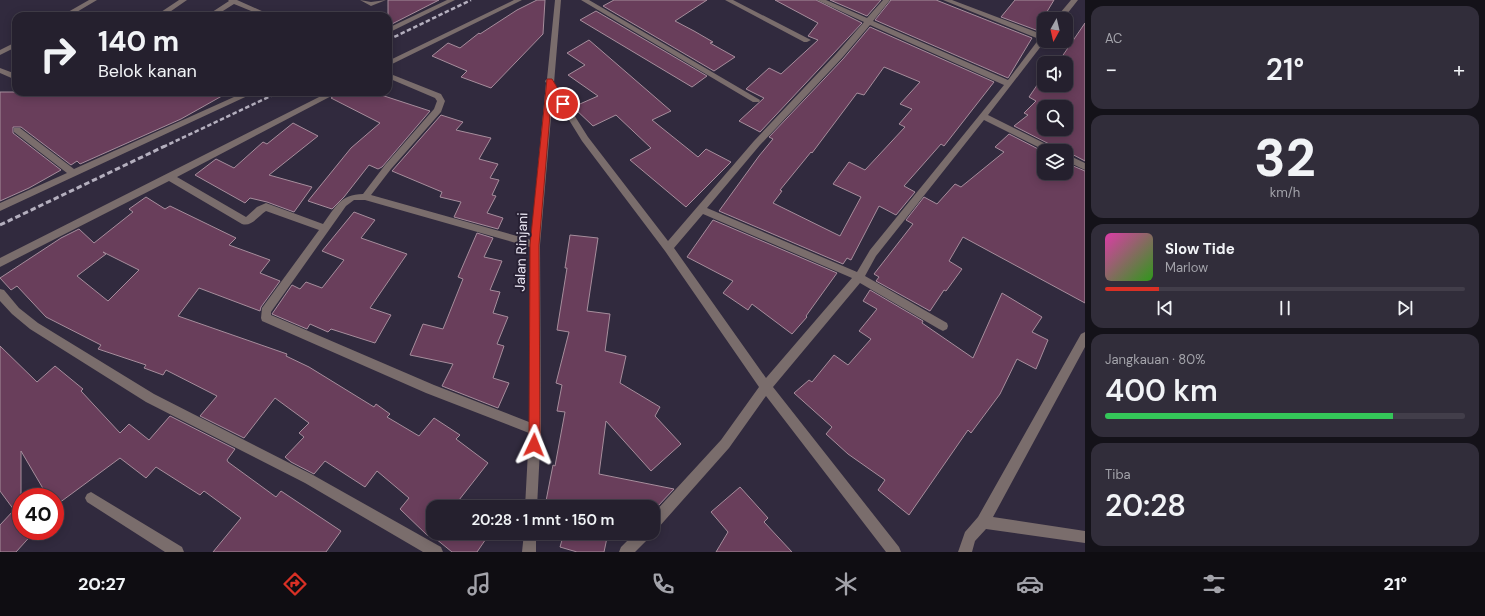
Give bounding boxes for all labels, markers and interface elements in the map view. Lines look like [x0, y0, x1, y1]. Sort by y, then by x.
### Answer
north arrow [1037, 12, 1073, 48]
map controls [1037, 12, 1073, 180]
text: 140 m [98, 23, 179, 60]
icon: right [32, 28, 84, 80]
text: AC [1105, 30, 1122, 47]
text: 21° [1266, 50, 1304, 89]
text: − [1105, 55, 1117, 84]
text: + [1453, 55, 1465, 84]
button: sound [1037, 56, 1073, 92]
text: Belok kanan [98, 59, 197, 83]
pin [546, 87, 580, 121]
icon: arrive [552, 93, 574, 115]
button: search [1037, 100, 1073, 136]
text: 32 [1254, 124, 1316, 192]
button: layers [1037, 144, 1073, 180]
text: km/h [1270, 184, 1300, 201]
street label: Jalan Rinjani [511, 212, 531, 292]
text: Slow Tide [1165, 239, 1235, 259]
text: Marlow [1165, 259, 1208, 276]
icon: previous [1154, 297, 1176, 319]
icon: pause [1274, 297, 1296, 319]
icon: next [1394, 297, 1416, 319]
text: Jangkauan · 80% [1105, 351, 1205, 368]
text: 400 km [1105, 371, 1218, 410]
position arrow [513, 424, 555, 466]
text: Tiba [1105, 466, 1131, 483]
text: 20:28 [1105, 486, 1186, 525]
speed limit sign: 40 [12, 488, 64, 540]
text: 20:28 · 1 mnt · 150 m [472, 510, 614, 530]
icon: directions [281, 570, 309, 598]
icon: music [465, 570, 493, 598]
icon: phone [649, 570, 677, 598]
icon: climate [832, 570, 860, 598]
icon: car [1016, 570, 1044, 598]
icon: filters [1200, 570, 1228, 598]
text: 20:27 [78, 572, 125, 596]
text: 21° [1384, 572, 1407, 596]

